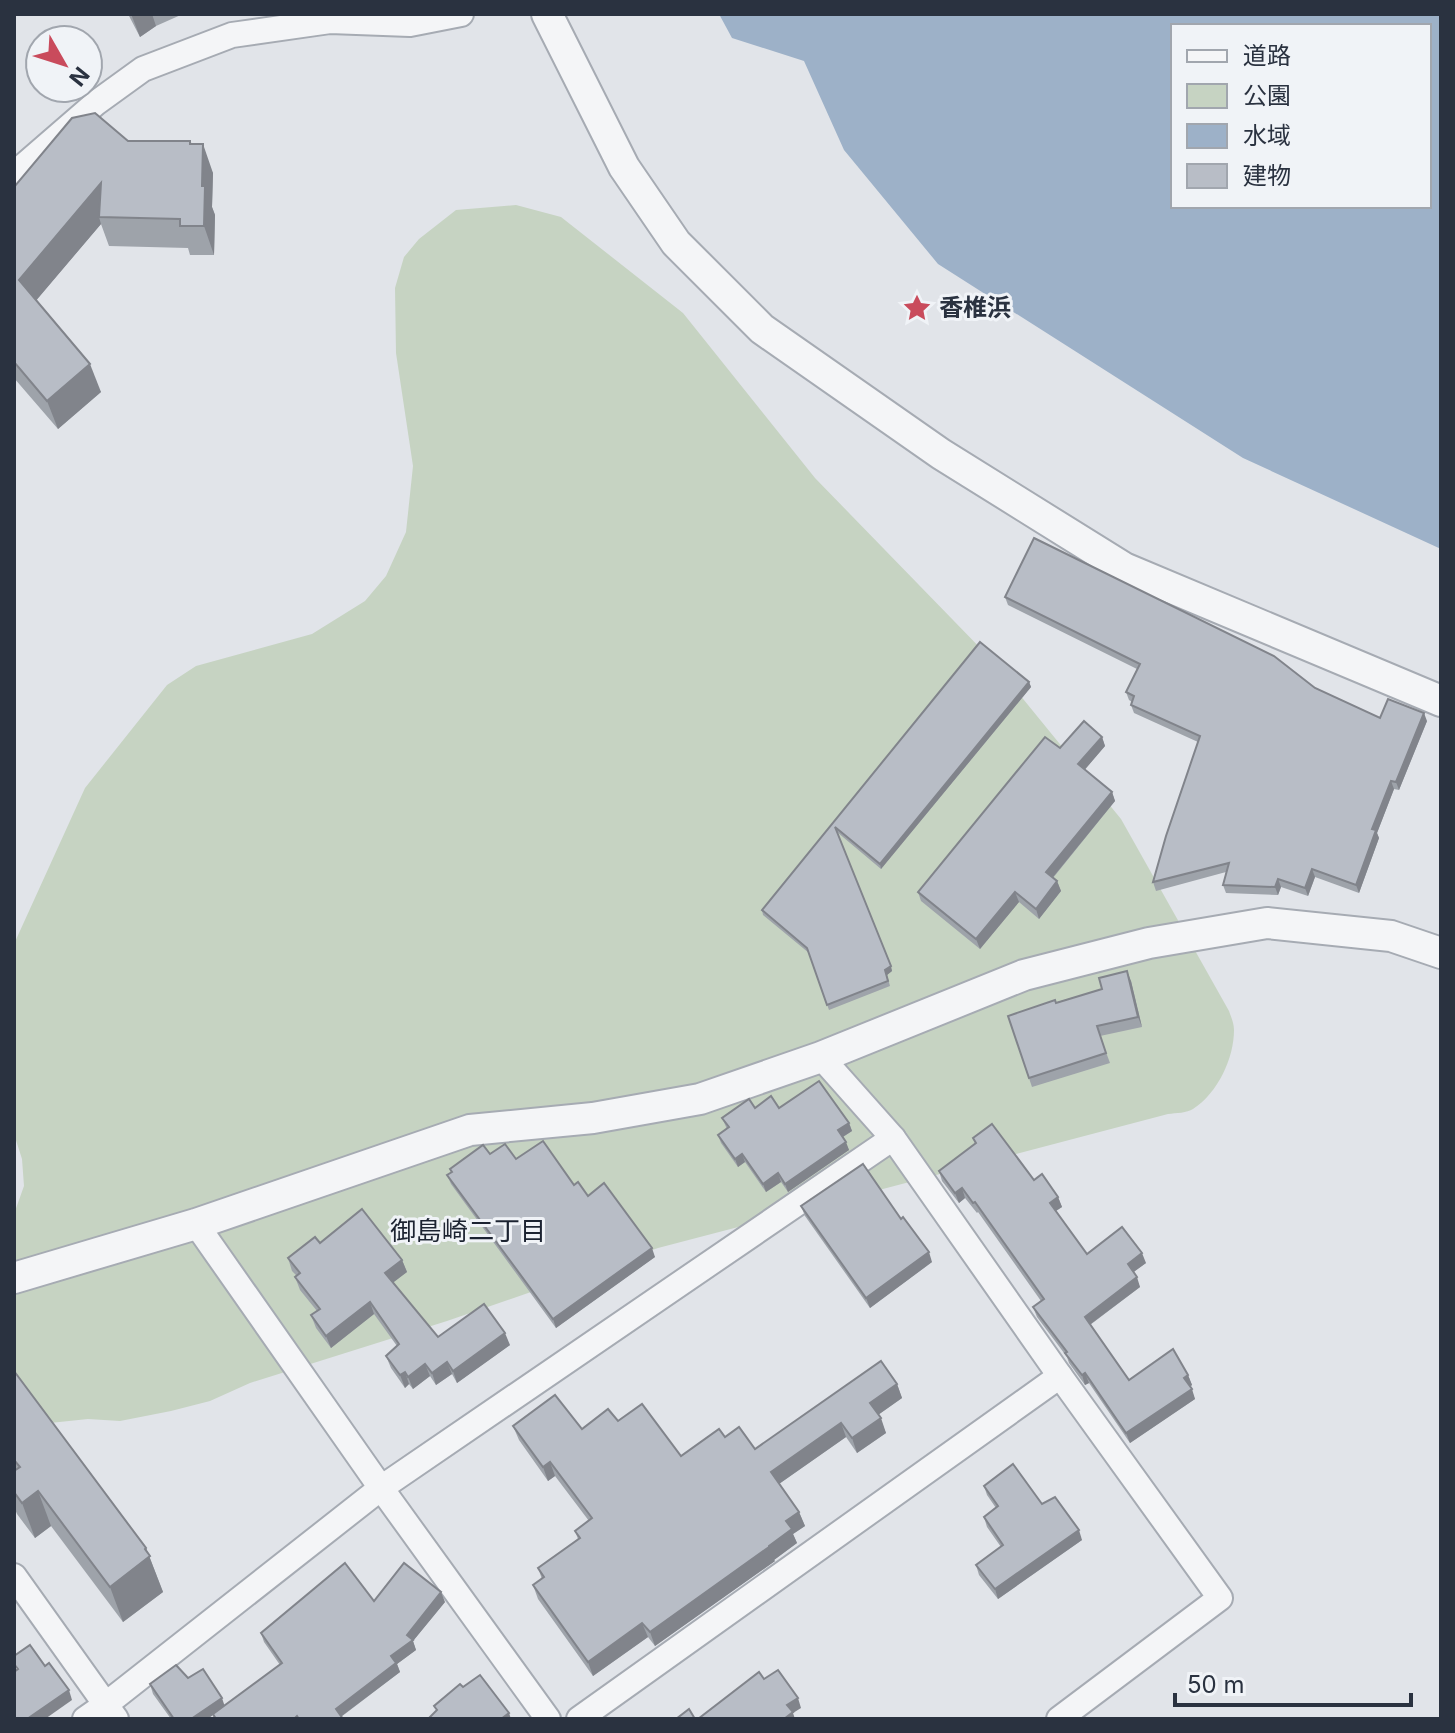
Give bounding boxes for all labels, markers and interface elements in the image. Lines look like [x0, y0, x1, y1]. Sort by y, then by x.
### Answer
north arrow [24, 24, 104, 104]
legend [1171, 24, 1431, 208]
text: 道路 [1243, 41, 1291, 70]
text: N [64, 62, 95, 91]
text: 公園 [1243, 81, 1291, 110]
text: 水域 [1243, 121, 1291, 150]
text: 建物 [1243, 161, 1291, 190]
place icon: 香椎浜 [902, 293, 932, 323]
place label: 香椎浜 [939, 293, 1011, 322]
district label: 御島崎二丁目 [390, 1215, 546, 1246]
scale bar [1175, 1657, 1411, 1707]
text: 50 m [1187, 1670, 1245, 1699]

